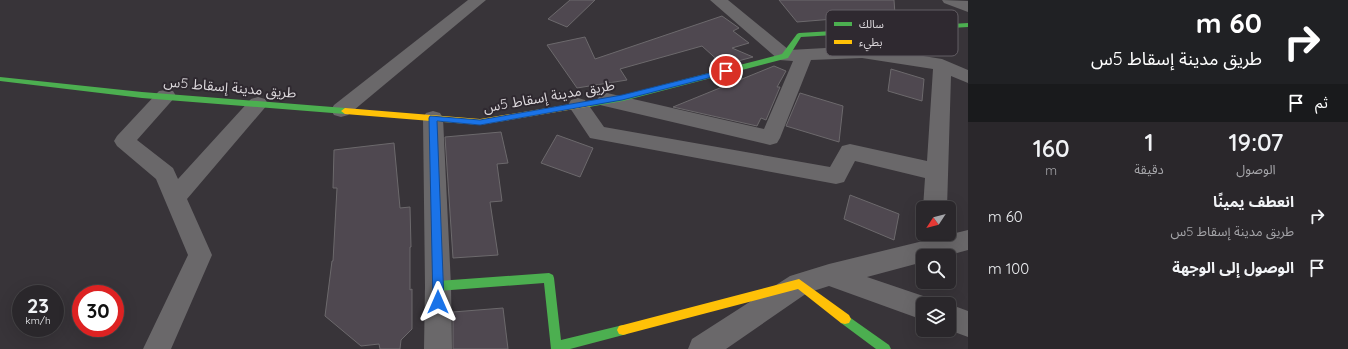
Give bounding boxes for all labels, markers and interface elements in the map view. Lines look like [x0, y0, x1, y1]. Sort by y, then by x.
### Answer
text: 60 m [1196, 5, 1262, 40]
legend [826, 10, 958, 56]
icon: right [1276, 16, 1328, 68]
text: سالك [859, 17, 884, 31]
text: بطيء [859, 35, 882, 52]
text: طريق مدينة إسقاط 5س [1091, 47, 1262, 70]
pin [709, 54, 743, 88]
icon: arrive [715, 60, 737, 82]
street label: طريق مدينة إسقاط 5س [163, 72, 297, 103]
street label: طريق مدينة إسقاط 5س [482, 76, 616, 117]
icon: arrive [1285, 92, 1307, 114]
text: ثم [1315, 93, 1328, 112]
text: 1 [1144, 127, 1154, 157]
text: 19:07 [1228, 127, 1283, 157]
text: 160 [1033, 133, 1070, 163]
text: دقيقة [1134, 161, 1164, 177]
text: الوصول [1236, 161, 1276, 177]
text: m [1045, 162, 1057, 178]
text: انعطف يمينًا [1213, 192, 1294, 211]
north arrow [916, 201, 956, 241]
map controls [916, 201, 956, 337]
icon: right [1306, 205, 1328, 227]
text: 60 m [988, 207, 1023, 226]
text: طريق مدينة إسقاط 5س [1170, 223, 1294, 239]
button: search [916, 249, 956, 289]
icon: arrive [1306, 257, 1328, 279]
text: الوصول إلى الوجهة [1172, 258, 1294, 277]
text: 100 m [988, 259, 1029, 278]
position arrow [417, 281, 459, 323]
speed limit sign: 30 [72, 285, 124, 337]
text: 23 [27, 293, 49, 318]
button: layers [916, 297, 956, 337]
text: km/h [25, 314, 51, 327]

